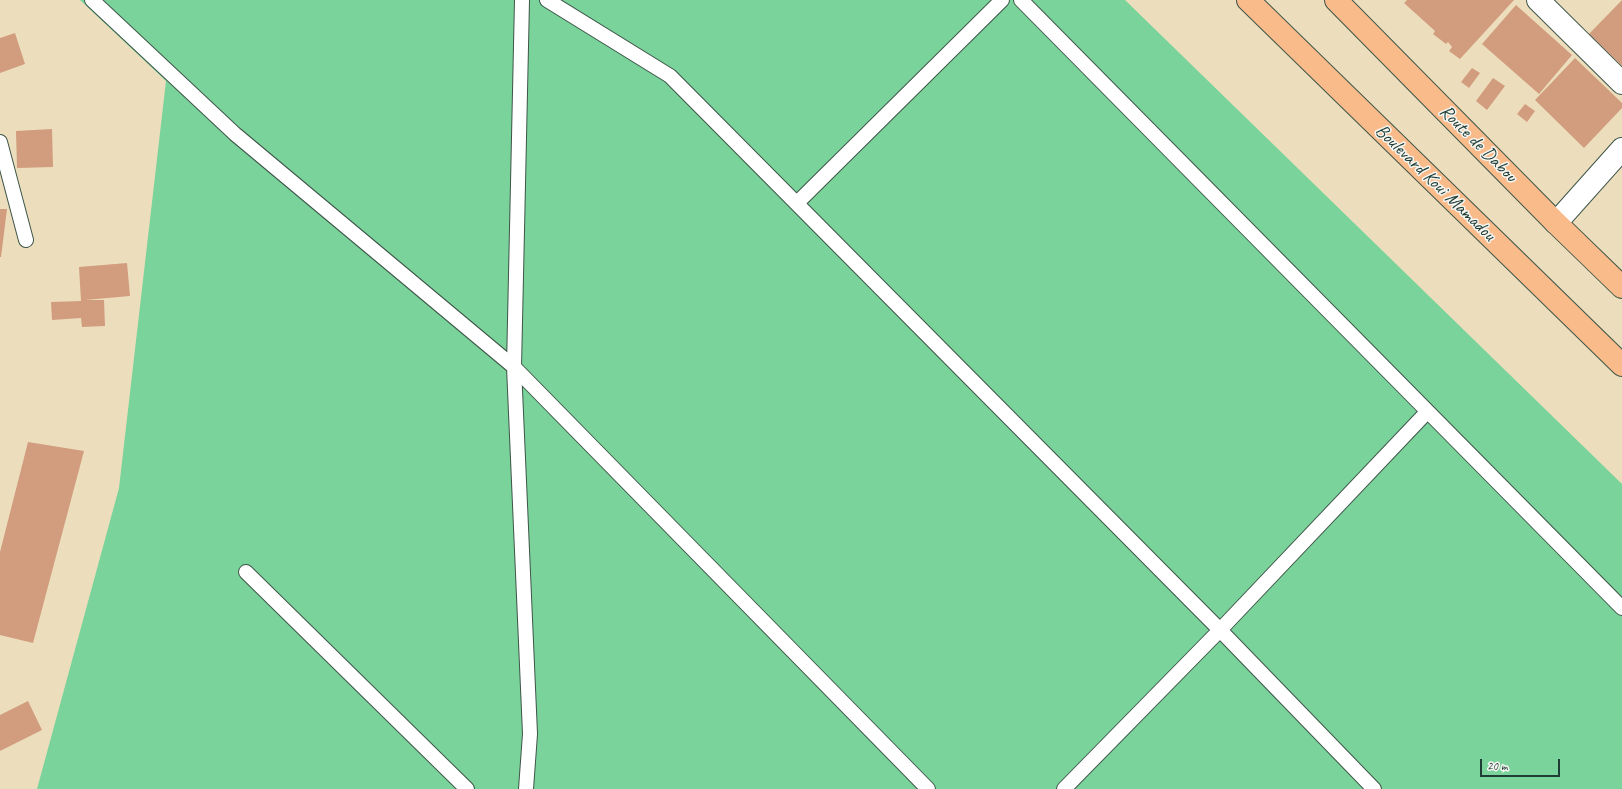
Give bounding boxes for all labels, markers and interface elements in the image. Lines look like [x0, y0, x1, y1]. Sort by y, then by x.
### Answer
street label: Route de Dabou [1434, 100, 1522, 188]
street label: Boulevard Koui Mamadou [1370, 120, 1500, 246]
scale bar [1482, 751, 1562, 777]
text: 20 m [1487, 758, 1507, 774]

